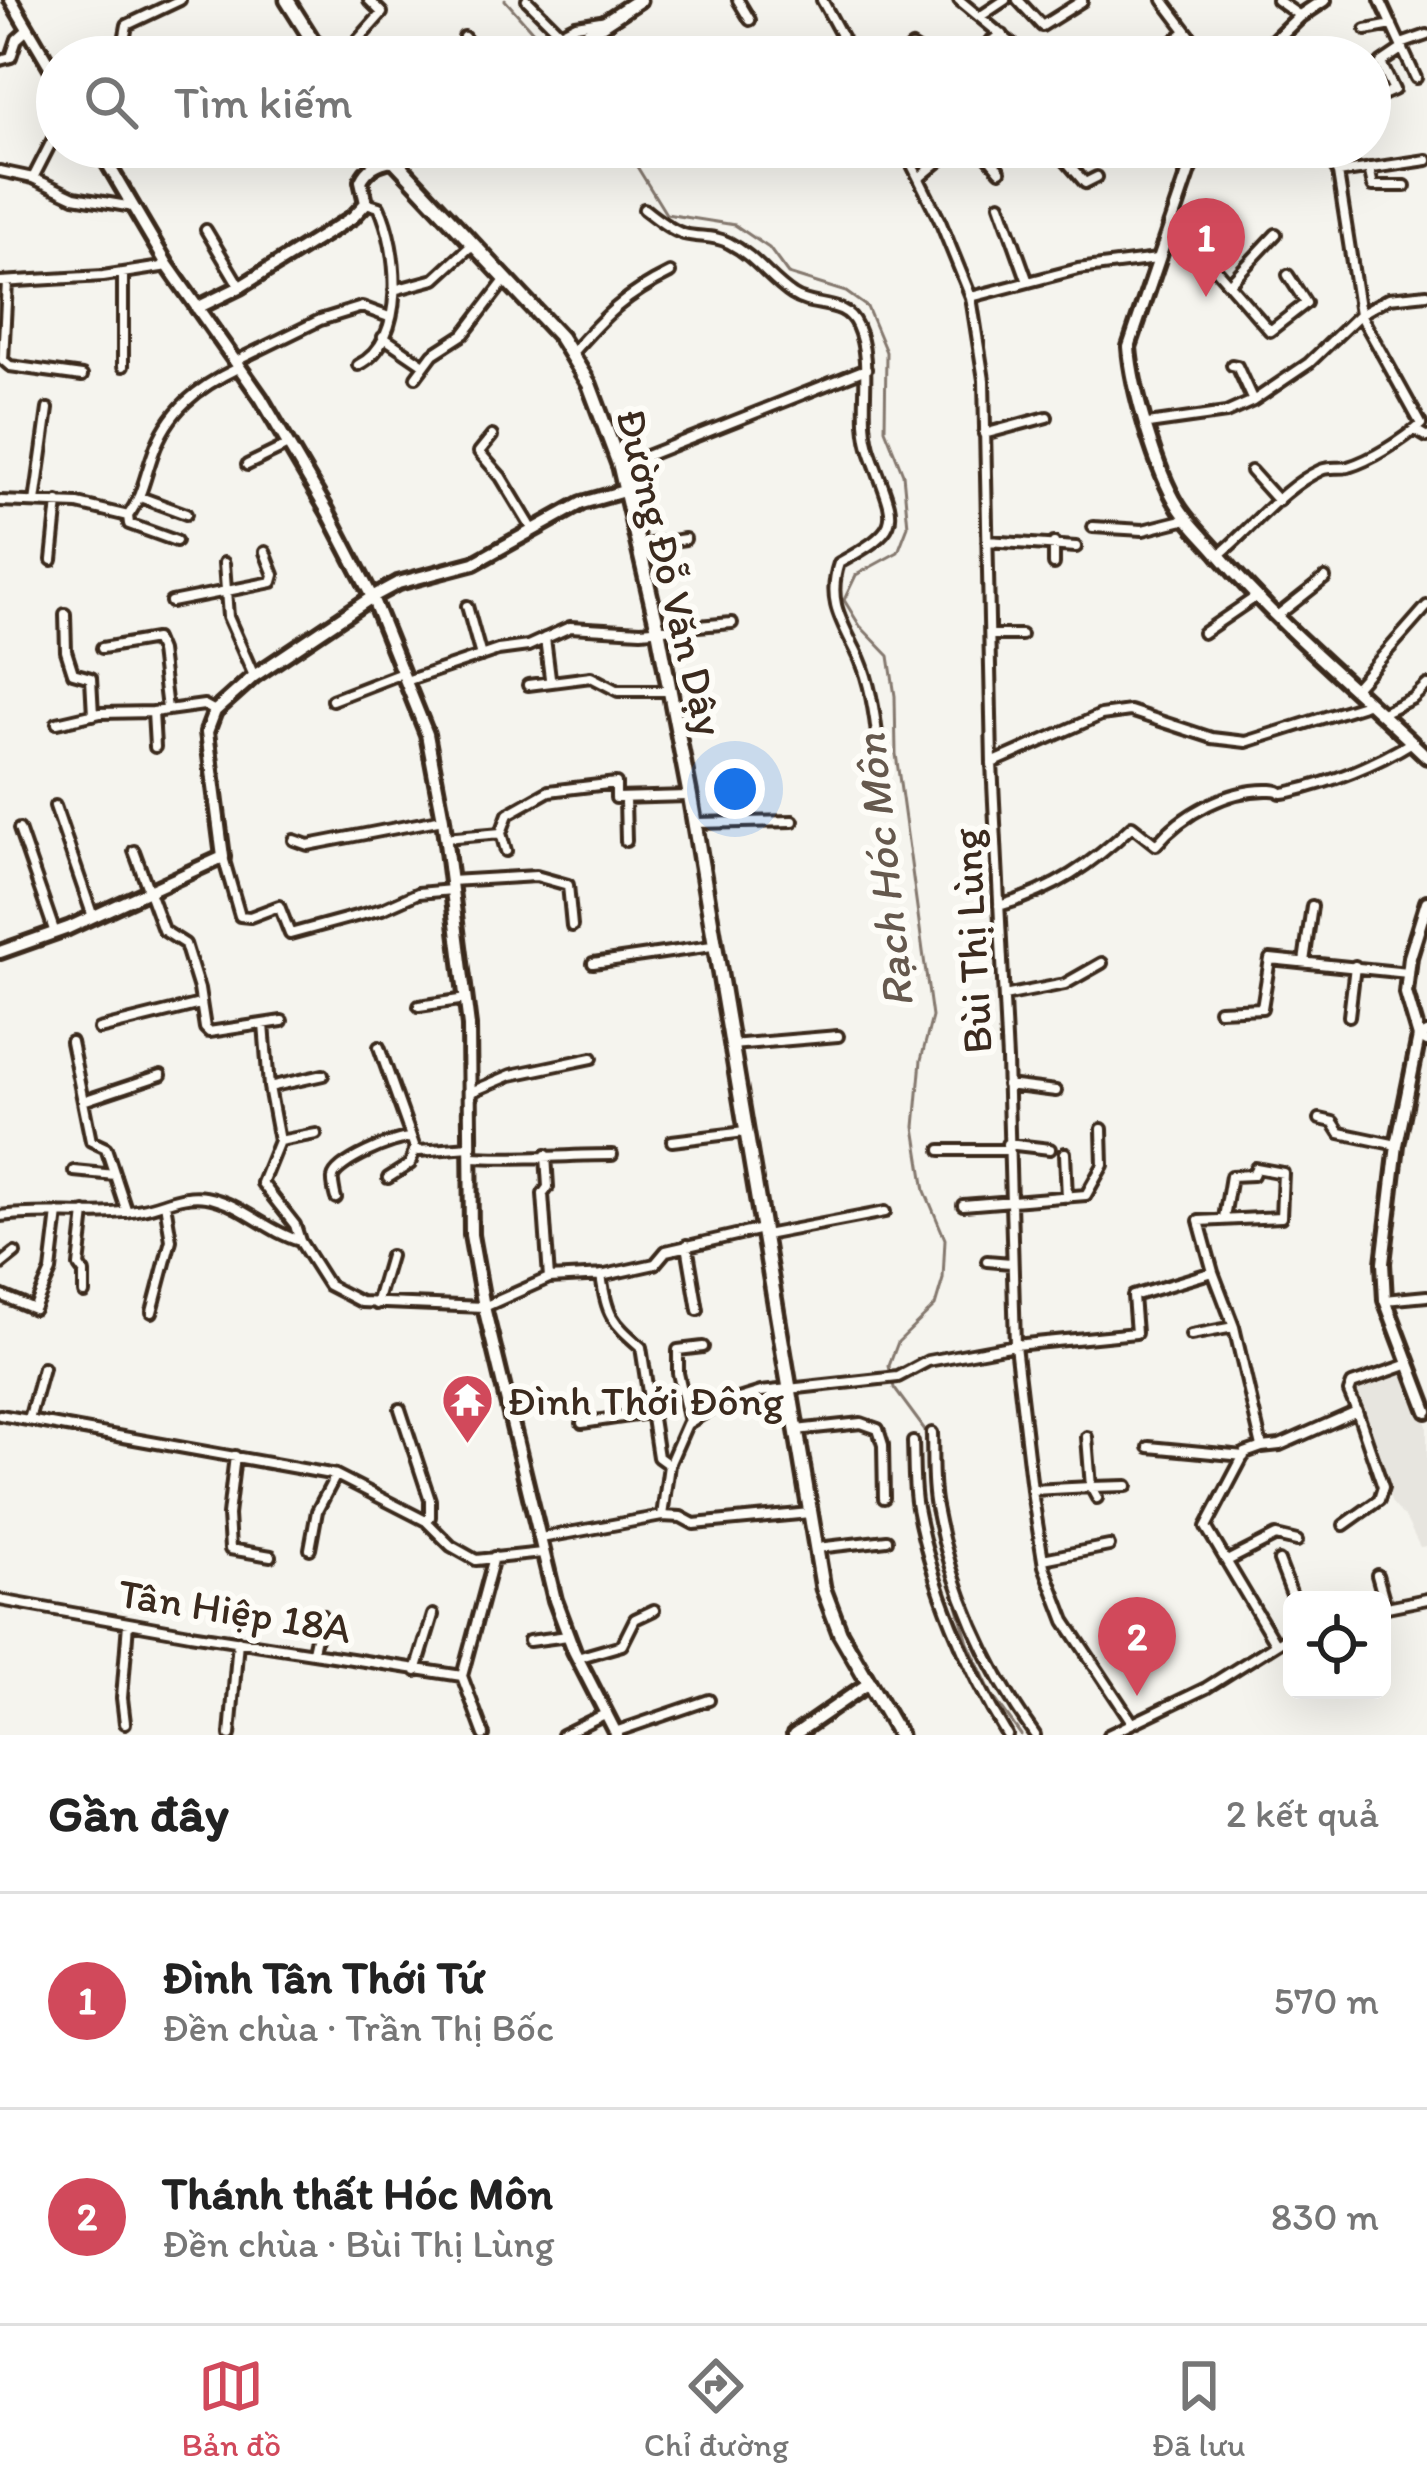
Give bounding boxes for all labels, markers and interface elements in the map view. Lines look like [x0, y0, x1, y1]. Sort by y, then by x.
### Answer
search box [36, 36, 1391, 168]
icon: search [78, 69, 144, 135]
text: Tìm kiếm [174, 75, 353, 129]
pin: 1 [1167, 198, 1245, 297]
street label: Đường Đỗ Văn Dậy [605, 403, 736, 741]
water label: Rạch Hóc Môn [842, 731, 924, 1011]
your location [705, 759, 765, 819]
street label: Bùi Thị Lùng [940, 827, 1003, 1055]
temple icon: Đình Thới Đông [440, 1372, 496, 1446]
place label: Đình Thới Đông [507, 1375, 784, 1426]
street label: Tân Hiệp 18A [115, 1567, 355, 1654]
map controls [1283, 1591, 1391, 1699]
button: locate [1283, 1591, 1391, 1699]
pin: 2 [1098, 1597, 1176, 1696]
text: Gần đây [48, 1783, 229, 1844]
text: 2 kết quả [1226, 1790, 1379, 1837]
text: Đình Tân Thới Tứ [162, 1950, 485, 2004]
text: 1 [78, 1977, 96, 2024]
text: 570 m [1274, 1977, 1379, 2024]
text: Đền chùa · Trần Thị Bốc [162, 2004, 554, 2051]
text: Thánh thất Hóc Môn [162, 2166, 553, 2220]
text: 2 [77, 2193, 97, 2240]
text: 830 m [1271, 2193, 1379, 2240]
text: Đền chùa · Bùi Thị Lùng [162, 2220, 554, 2267]
tab: Bản đồ [181, 2353, 281, 2464]
tab: Chỉ đường [644, 2353, 789, 2464]
tab: Đã lưu [1152, 2353, 1246, 2464]

